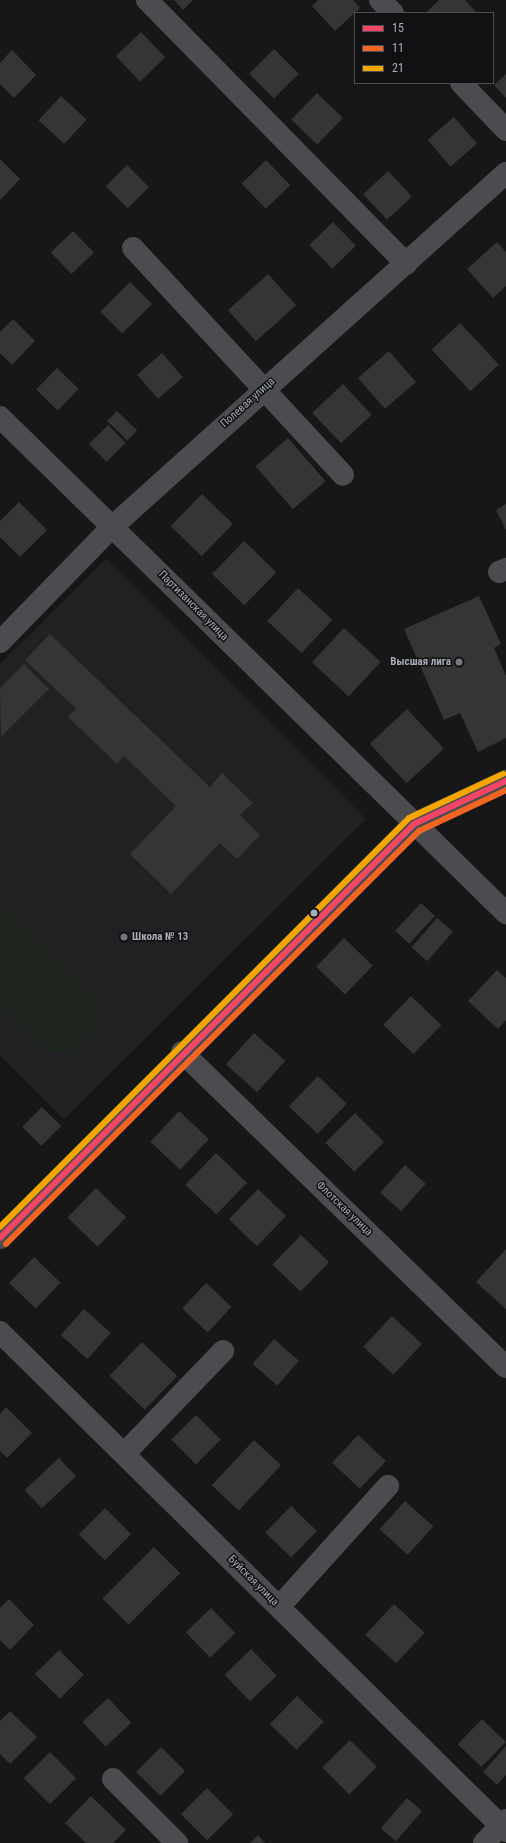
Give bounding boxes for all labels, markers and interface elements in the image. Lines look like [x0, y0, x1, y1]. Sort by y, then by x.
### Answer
legend [354, 12, 494, 84]
text: 15 [392, 21, 404, 35]
text: 11 [392, 41, 404, 55]
text: 21 [392, 61, 404, 75]
street label: Полевая улица [218, 375, 278, 431]
street label: Партизанская улица [155, 568, 231, 644]
place label: Высшая лига [390, 655, 451, 669]
marker: Высшая лига [454, 657, 464, 667]
unlabelled marker [309, 908, 319, 918]
place label: Школа № 13 [132, 930, 188, 944]
marker: Школа № 13 [119, 932, 129, 942]
street label: Флотская улица [313, 1179, 375, 1239]
street label: Буйская улица [225, 1553, 281, 1609]

